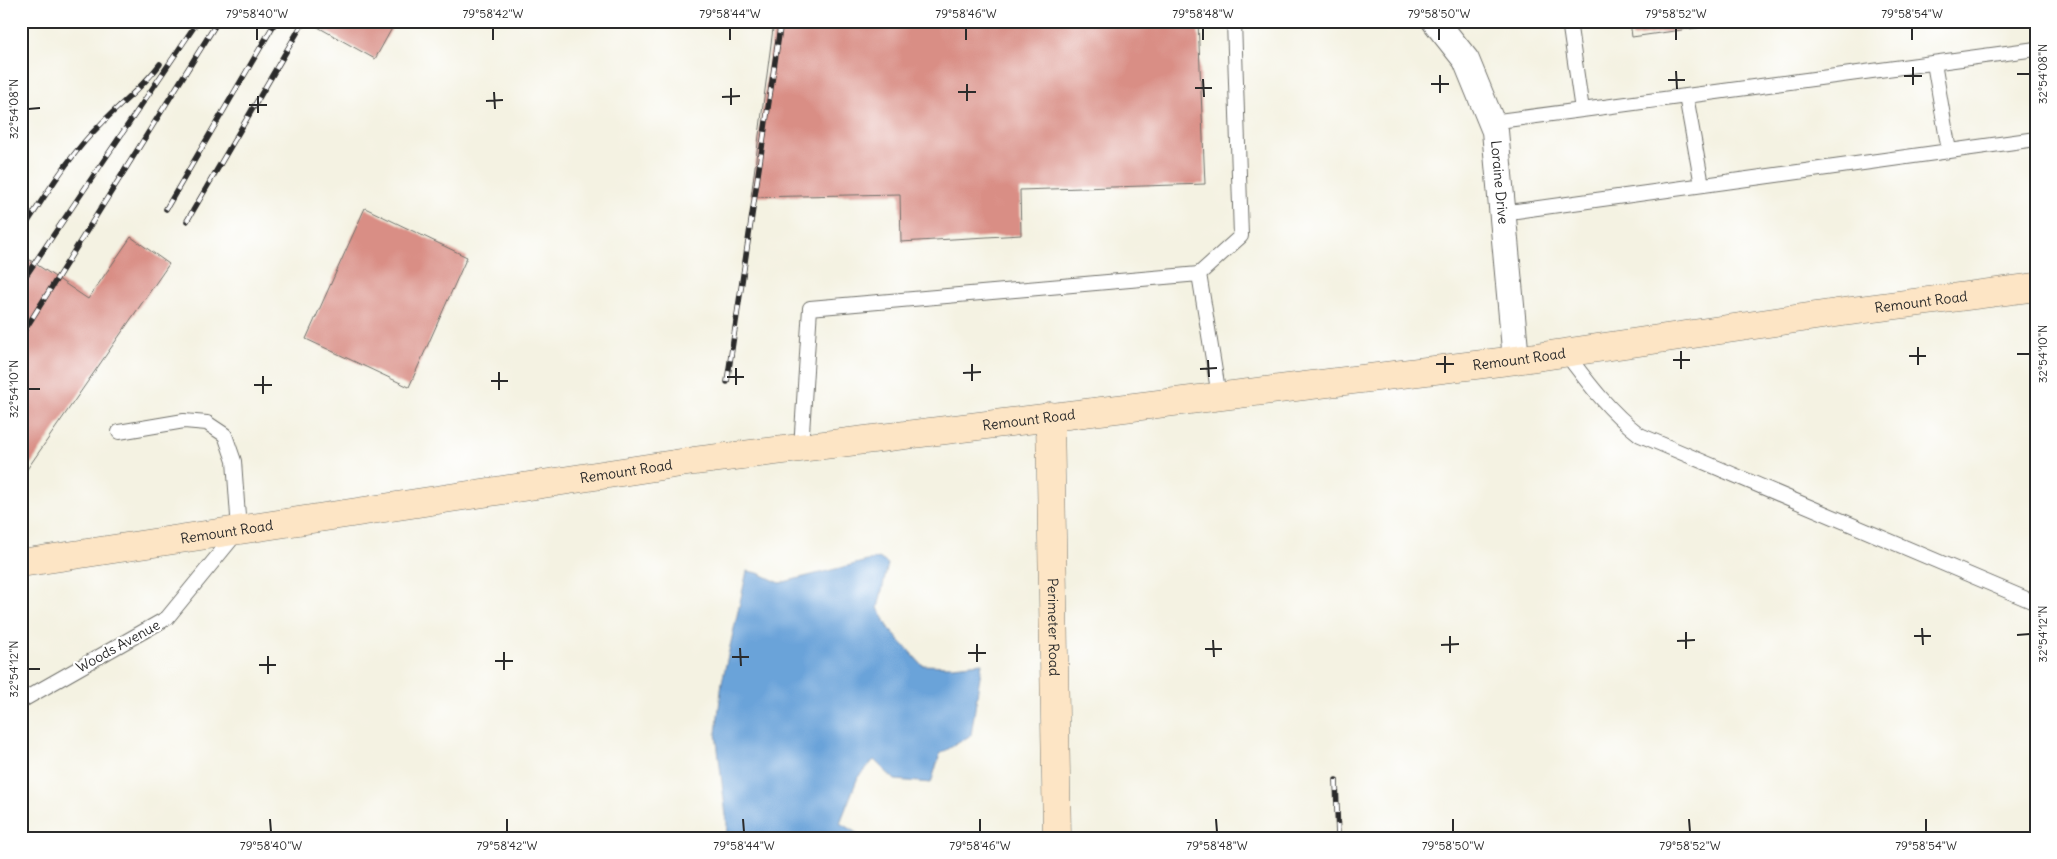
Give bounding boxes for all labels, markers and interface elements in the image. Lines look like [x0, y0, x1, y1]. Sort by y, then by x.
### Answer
text: 79°58'40"W [226, 6, 288, 21]
text: 79°58'42"W [462, 6, 524, 21]
text: 79°58'44"W [699, 6, 761, 21]
text: 79°58'46"W [935, 6, 997, 21]
text: 79°58'48"W [1172, 6, 1234, 21]
text: 79°58'50"W [1408, 6, 1470, 21]
text: 79°58'52"W [1645, 6, 1707, 21]
text: 79°58'54"W [1881, 6, 1943, 21]
text: 32°54'08"N [2035, 44, 2050, 104]
text: 32°54'08"N [6, 79, 21, 139]
street label: Loraine Drive [1487, 140, 1513, 225]
street label: Remount Road [1873, 287, 1968, 317]
text: 32°54'10"N [2035, 325, 2050, 383]
street label: Remount Road [1472, 344, 1567, 374]
text: 32°54'10"N [6, 360, 21, 418]
street label: Remount Road [981, 405, 1076, 434]
street label: Remount Road [579, 455, 674, 487]
street label: Remount Road [179, 516, 274, 548]
street label: Perimeter Road [1044, 578, 1063, 676]
text: 32°54'12"N [2035, 605, 2050, 663]
street label: Woods Avenue [73, 616, 163, 676]
text: 32°54'12"N [6, 640, 21, 698]
text: 79°58'40"W [240, 838, 302, 853]
text: 79°58'42"W [476, 838, 538, 853]
text: 79°58'44"W [713, 838, 775, 853]
text: 79°58'46"W [949, 838, 1011, 853]
text: 79°58'48"W [1186, 838, 1248, 853]
text: 79°58'50"W [1422, 838, 1484, 853]
text: 79°58'52"W [1659, 838, 1721, 853]
text: 79°58'54"W [1895, 838, 1957, 853]

